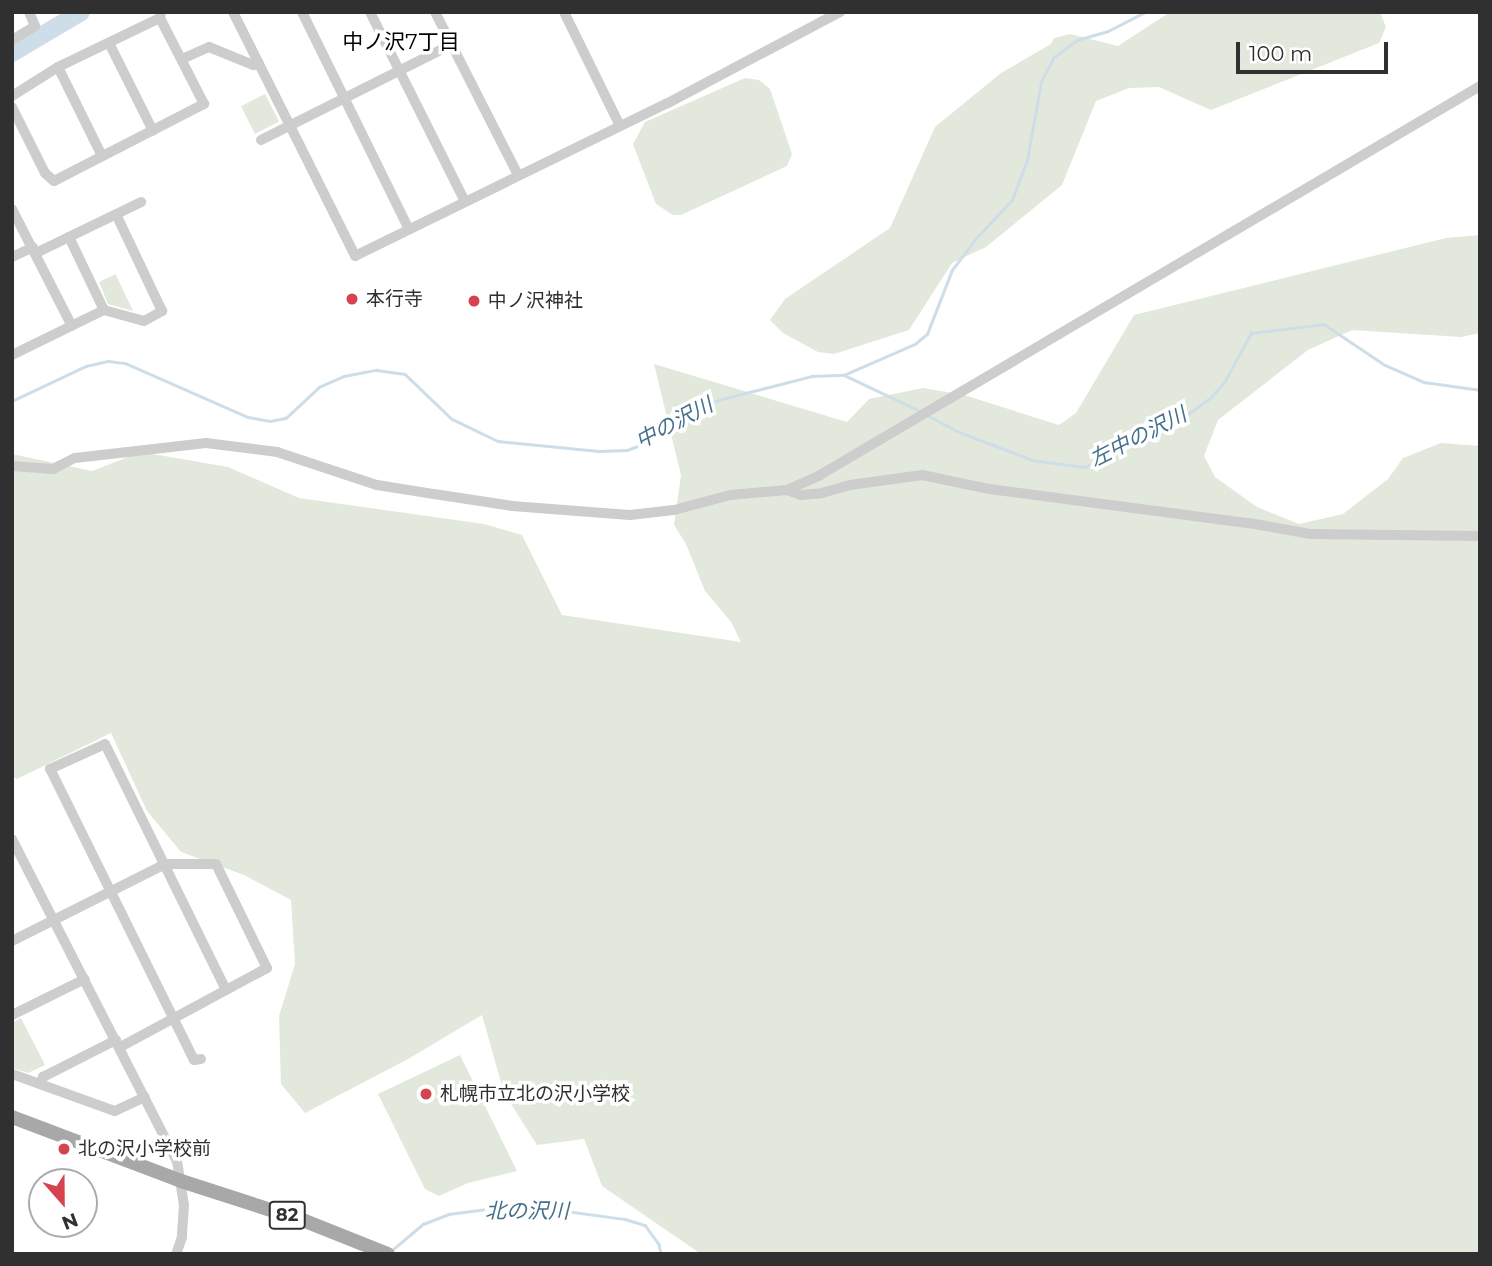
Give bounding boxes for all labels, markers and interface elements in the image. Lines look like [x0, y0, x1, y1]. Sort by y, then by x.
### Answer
scale bar [1240, 28, 1392, 72]
district label: 中ノ沢7丁目 [342, 29, 460, 55]
text: 100 m [1249, 41, 1312, 66]
place label: 本行寺 [366, 288, 423, 310]
place label: 中ノ沢神社 [488, 290, 583, 312]
marker: 本行寺 [344, 291, 360, 307]
marker: 中ノ沢神社 [466, 293, 482, 309]
water label: 中の沢川 [631, 392, 717, 454]
water label: 左中の沢川 [1086, 402, 1190, 472]
place label: 札幌市立北の沢小学校 [440, 1083, 630, 1105]
marker: 札幌市立北の沢小学校 [418, 1086, 434, 1102]
place label: 北の沢小学校前 [78, 1138, 211, 1160]
marker: 北の沢小学校前 [56, 1141, 72, 1157]
north arrow [28, 1168, 98, 1238]
water label: 北の沢川 [485, 1198, 569, 1224]
road number: 82 [268, 1200, 306, 1230]
text: N [59, 1208, 81, 1235]

